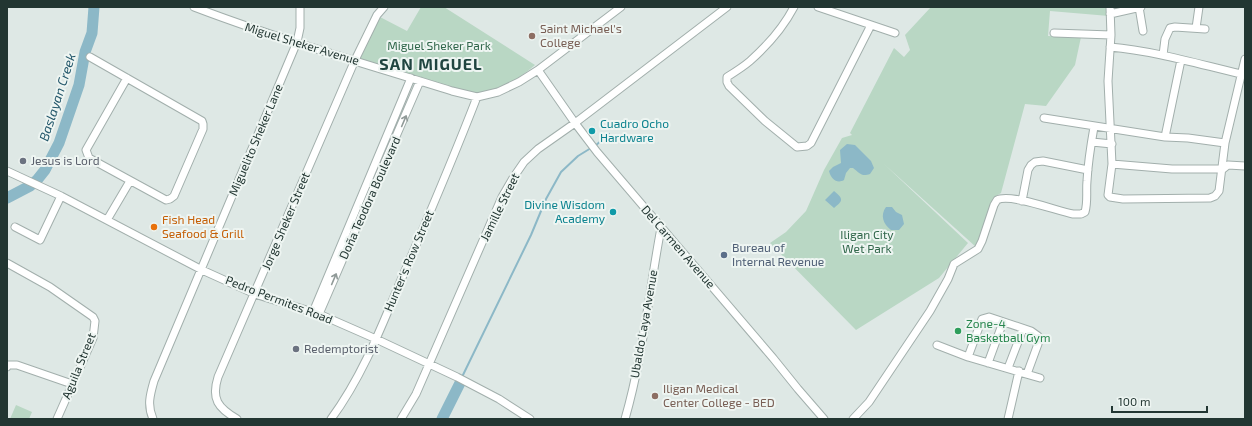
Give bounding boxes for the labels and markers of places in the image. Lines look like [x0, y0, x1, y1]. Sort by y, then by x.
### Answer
place label: Saint Michael's College [540, 21, 622, 49]
marker: Saint Michael's College [527, 31, 537, 41]
place label: Cuadro Ocho Hardware [600, 116, 669, 144]
marker: Cuadro Ocho Hardware [587, 126, 597, 136]
place label: Jesus is Lord [31, 153, 100, 167]
marker: Jesus is Lord [18, 156, 28, 166]
place label: Divine Wisdom Academy [524, 197, 606, 225]
marker: Divine Wisdom Academy [608, 207, 618, 217]
place label: Fish Head Seafood & Grill [162, 212, 244, 240]
marker: Fish Head Seafood & Grill [149, 222, 159, 232]
place label: Bureau of Internal Revenue [732, 240, 824, 268]
marker: Bureau of Internal Revenue [719, 250, 729, 260]
place label: Zone-4 Basketball Gym [966, 316, 1050, 344]
marker: Zone-4 Basketball Gym [953, 326, 963, 336]
place label: Redemptorist [304, 341, 379, 355]
marker: Redemptorist [291, 344, 301, 354]
place label: Iligan Medical Center College - BED [663, 381, 775, 409]
marker: Iligan Medical Center College - BED [650, 391, 660, 401]

